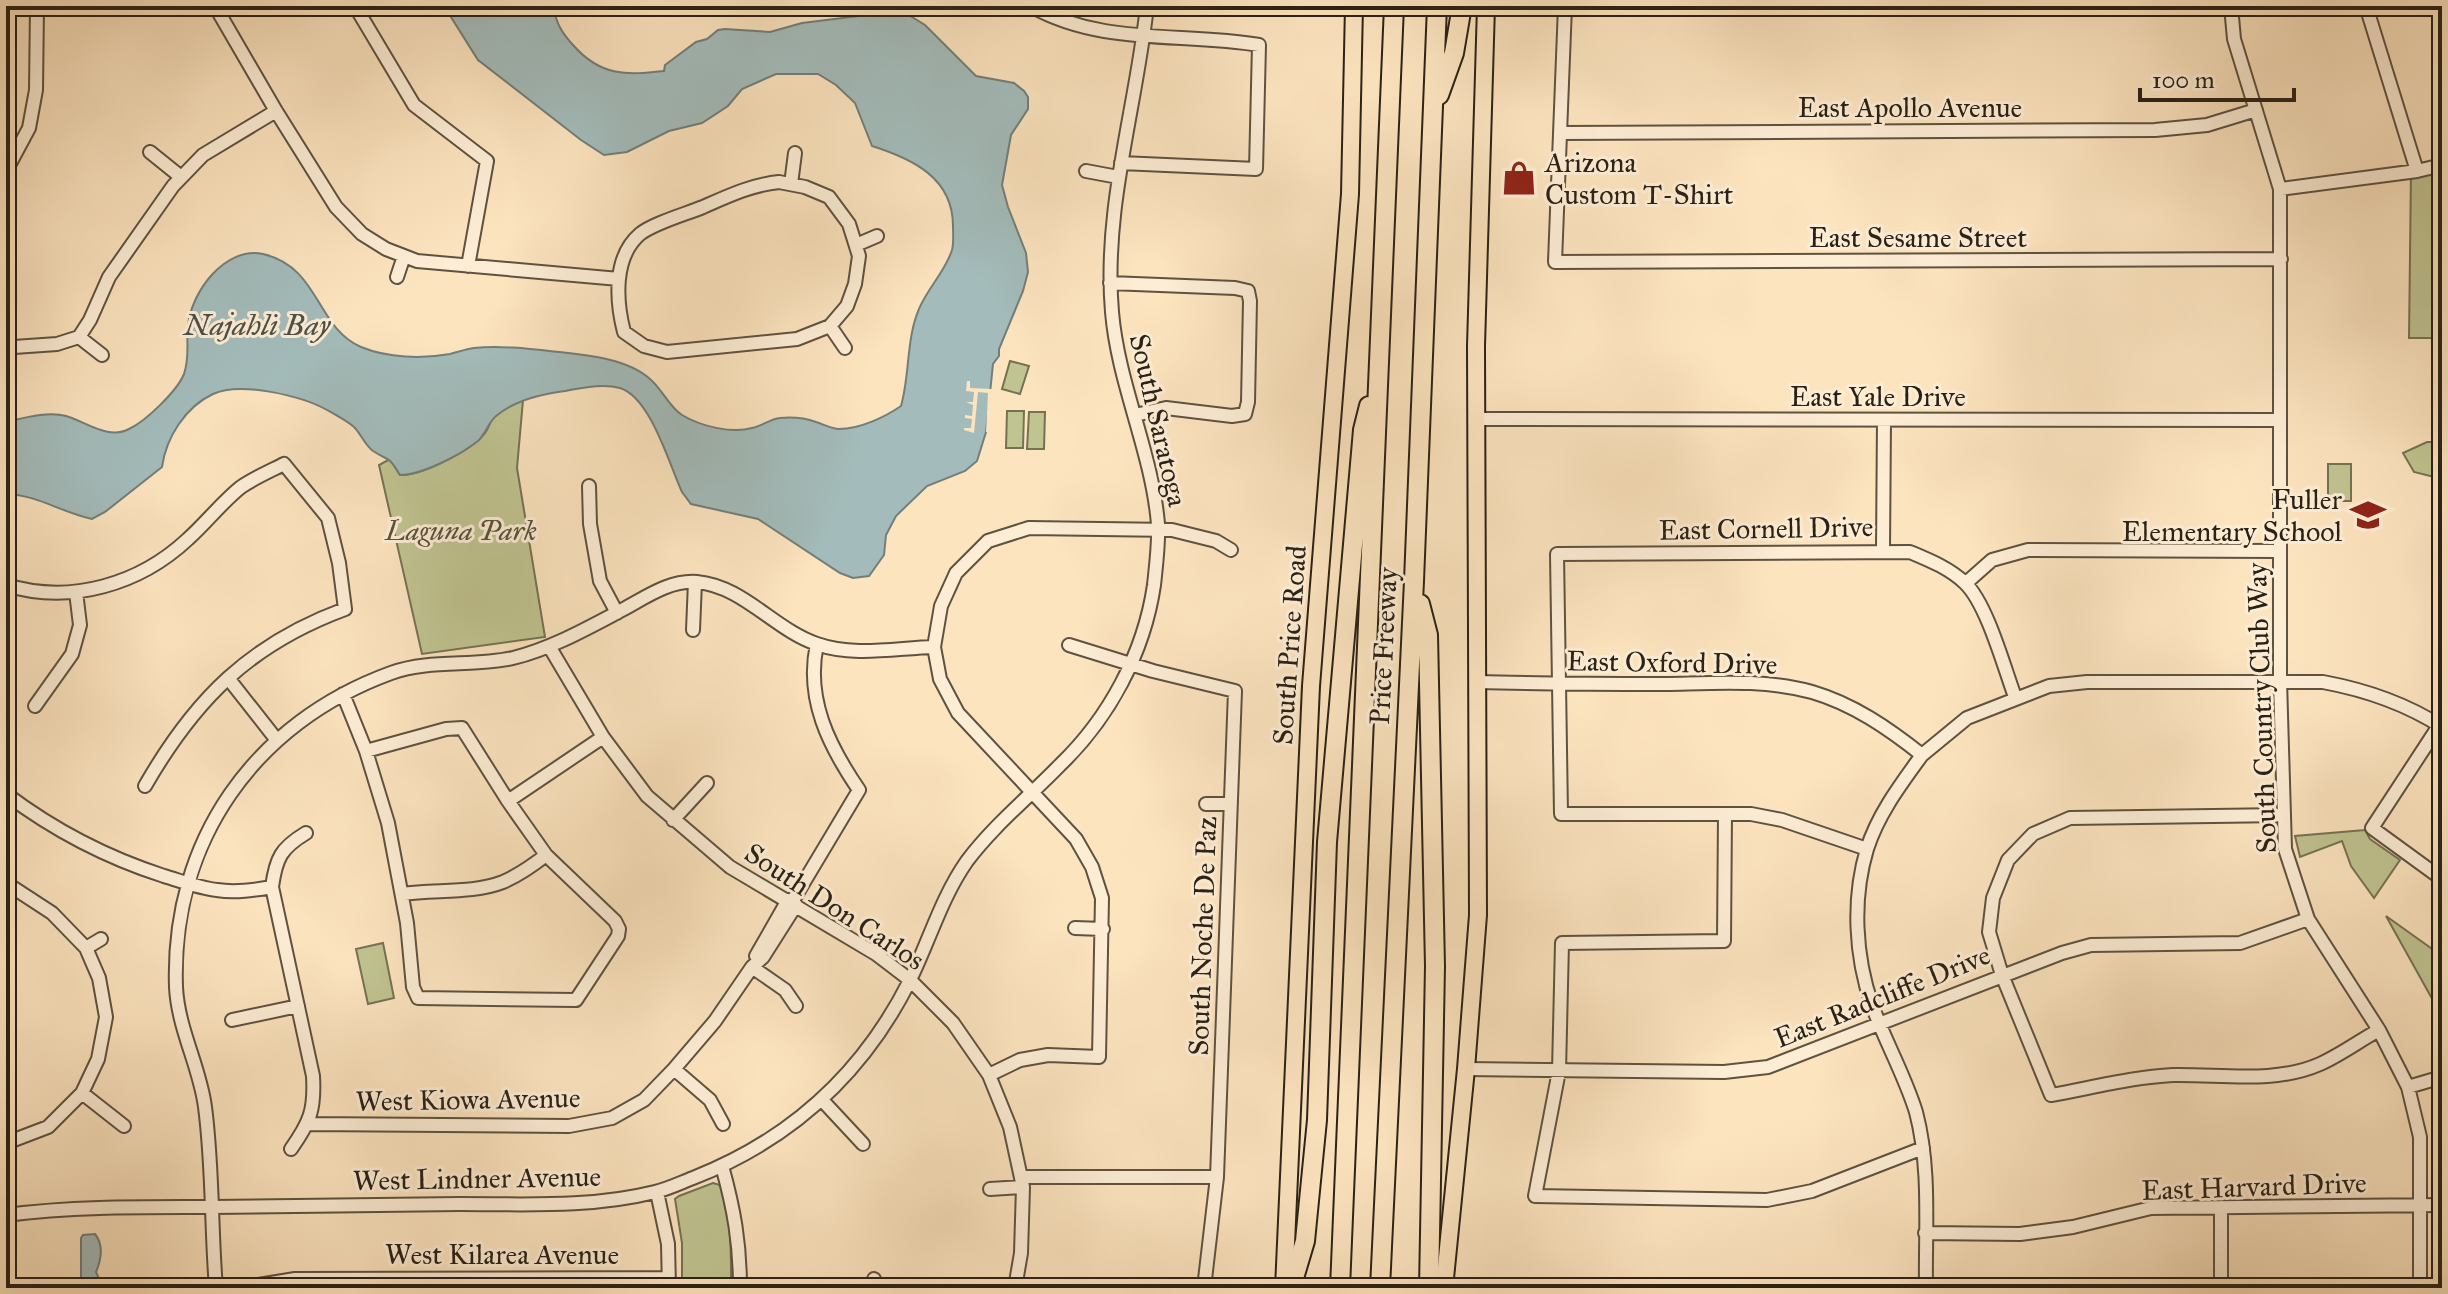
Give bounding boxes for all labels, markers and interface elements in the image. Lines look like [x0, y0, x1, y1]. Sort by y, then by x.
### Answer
scale bar [2140, 52, 2294, 102]
text: 100 m [2152, 65, 2215, 95]
street label: East Apollo Avenue [1798, 90, 2022, 125]
place label: Arizona Custom T-Shirt [1544, 145, 1733, 212]
shop icon: Arizona Custom T-Shirt [1500, 159, 1538, 197]
street label: East Sesame Street [1809, 220, 2027, 255]
water label: Najahli Bay [182, 307, 332, 343]
street label: South Saratoga [1122, 330, 1195, 510]
street label: East Yale Drive [1790, 379, 1966, 414]
place label: Fuller Elementary School [2122, 482, 2342, 549]
school or university icon: Fuller Elementary School [2349, 496, 2387, 534]
street label: East Cornell Drive [1658, 509, 1874, 548]
park label: Laguna Park [383, 513, 537, 548]
street label: South Price Road [1265, 544, 1314, 746]
street label: South Country Club Way [2239, 561, 2284, 854]
street label: Price Freeway [1362, 566, 1405, 726]
street label: East Oxford Drive [1566, 643, 1778, 682]
street label: South Noche De Paz [1181, 816, 1224, 1056]
street label: South Don Carlos [738, 835, 931, 978]
street label: East Radcliffe Drive [1769, 937, 1995, 1056]
street label: West Kiowa Avenue [355, 1080, 581, 1119]
street label: West Lindner Avenue [353, 1159, 601, 1198]
street label: East Harvard Drive [2141, 1165, 2367, 1208]
street label: West Kilarea Avenue [385, 1237, 619, 1272]

